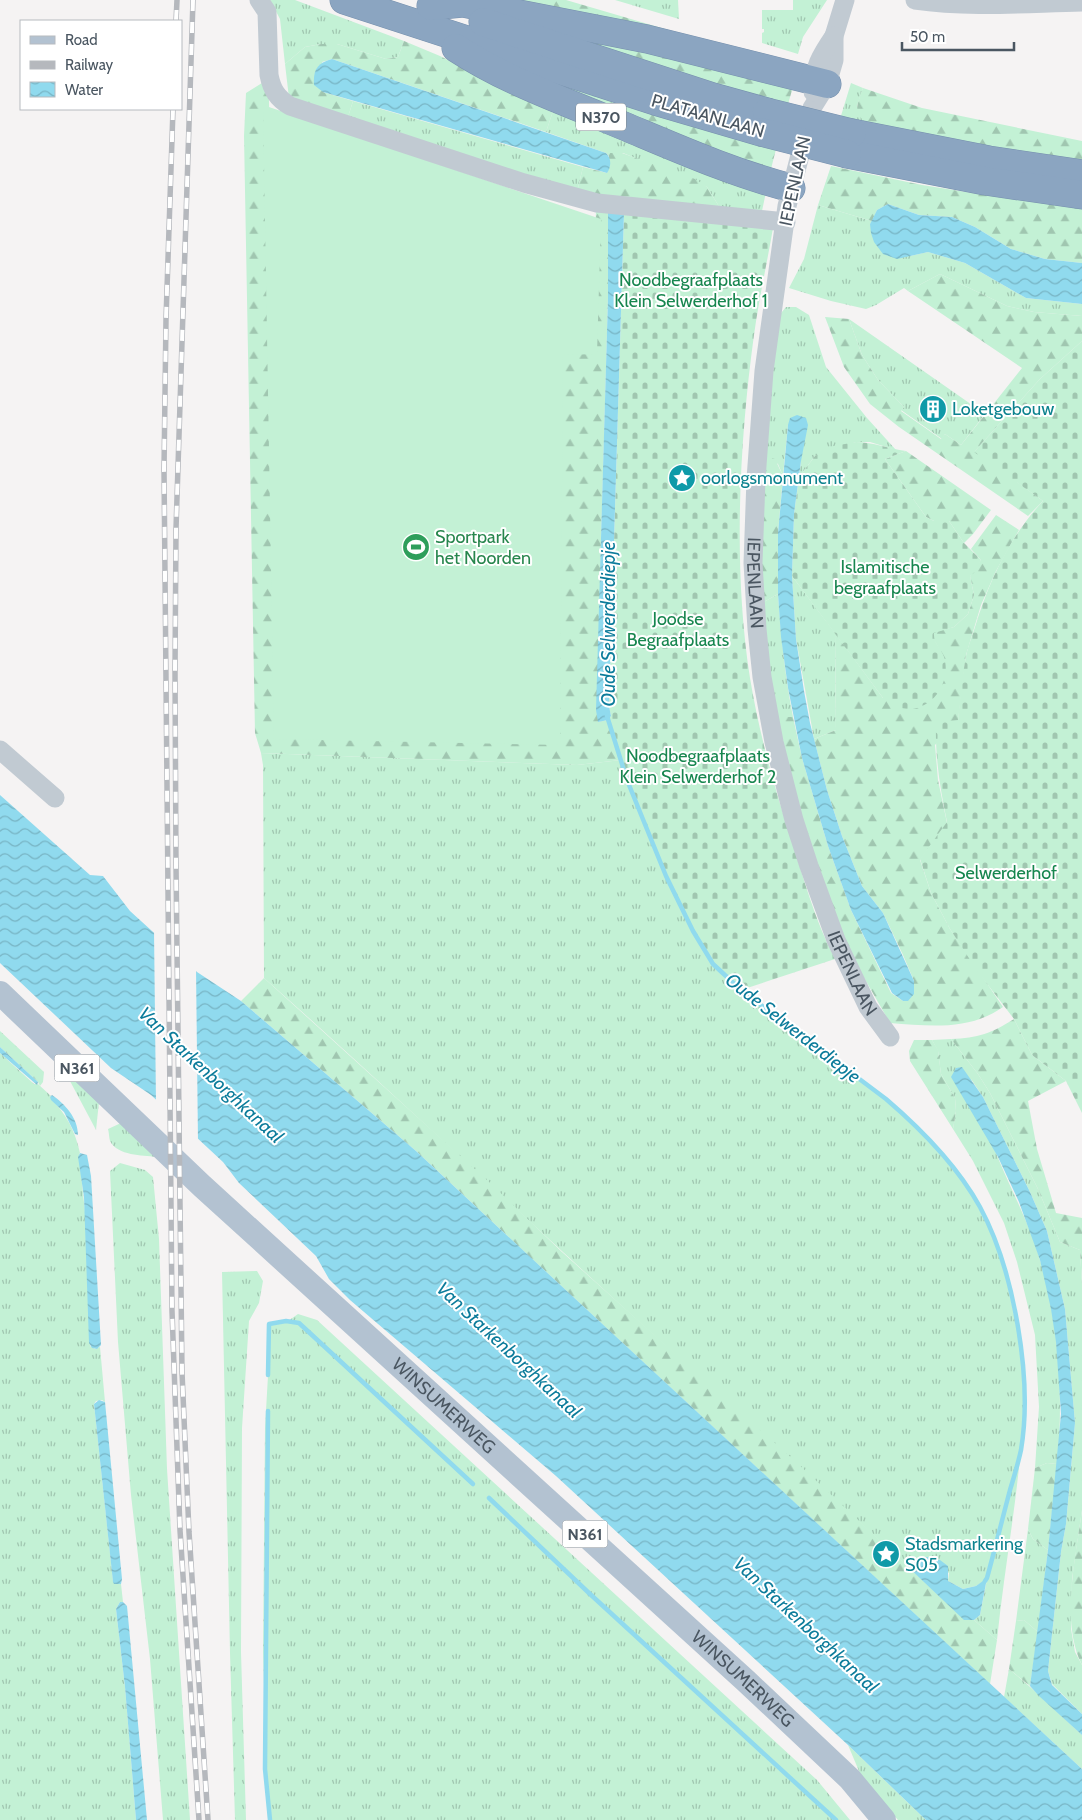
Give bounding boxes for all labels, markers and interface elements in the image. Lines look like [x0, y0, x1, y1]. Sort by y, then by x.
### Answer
legend [20, 20, 182, 110]
scale bar [902, 20, 1014, 52]
text: 50 m [910, 28, 945, 46]
text: Road [65, 31, 98, 49]
text: Railway [65, 56, 114, 74]
text: Water [65, 81, 103, 99]
street label: PLATAANLAAN [649, 89, 767, 143]
road number: N370 [576, 104, 626, 130]
street label: IEPENLAAN [775, 134, 815, 228]
park label: Noodbegraafplaats Klein Selwerderhof 1 [614, 269, 768, 312]
building icon: Loketgebouw [918, 394, 948, 424]
place label: Loketgebouw [952, 398, 1054, 420]
place icon: oorlogsmonument [667, 463, 697, 493]
place label: oorlogsmonument [701, 467, 843, 489]
place label: Sportpark het Noorden [435, 526, 531, 569]
sports icon: Sportpark het Noorden [401, 532, 431, 562]
street label: IEPENLAAN [742, 537, 768, 629]
water label: Oude Selwerderdiepje [597, 541, 620, 706]
park label: Islamitische begraafplaats [834, 556, 936, 599]
park label: Joodse Begraafplaats [627, 608, 729, 651]
park label: Noodbegraafplaats Klein Selwerderhof 2 [620, 745, 776, 788]
park label: Selwerderhof [955, 862, 1057, 884]
street label: IEPENLAAN [823, 928, 882, 1020]
water label: Oude Selwerderdiepje [721, 968, 865, 1088]
water label: Van Starkenborghkanaal [134, 1002, 289, 1148]
road number: N361 [54, 1054, 100, 1082]
water label: Van Starkenborghkanaal [432, 1277, 587, 1423]
street label: WINSUMERWEG [387, 1353, 500, 1458]
road number: N361 [562, 1520, 608, 1548]
place label: Stadsmarkering S05 [905, 1533, 1024, 1576]
place icon: Stadsmarkering S05 [871, 1539, 901, 1569]
water label: Van Starkenborghkanaal [729, 1552, 884, 1698]
street label: WINSUMERWEG [687, 1626, 799, 1732]

